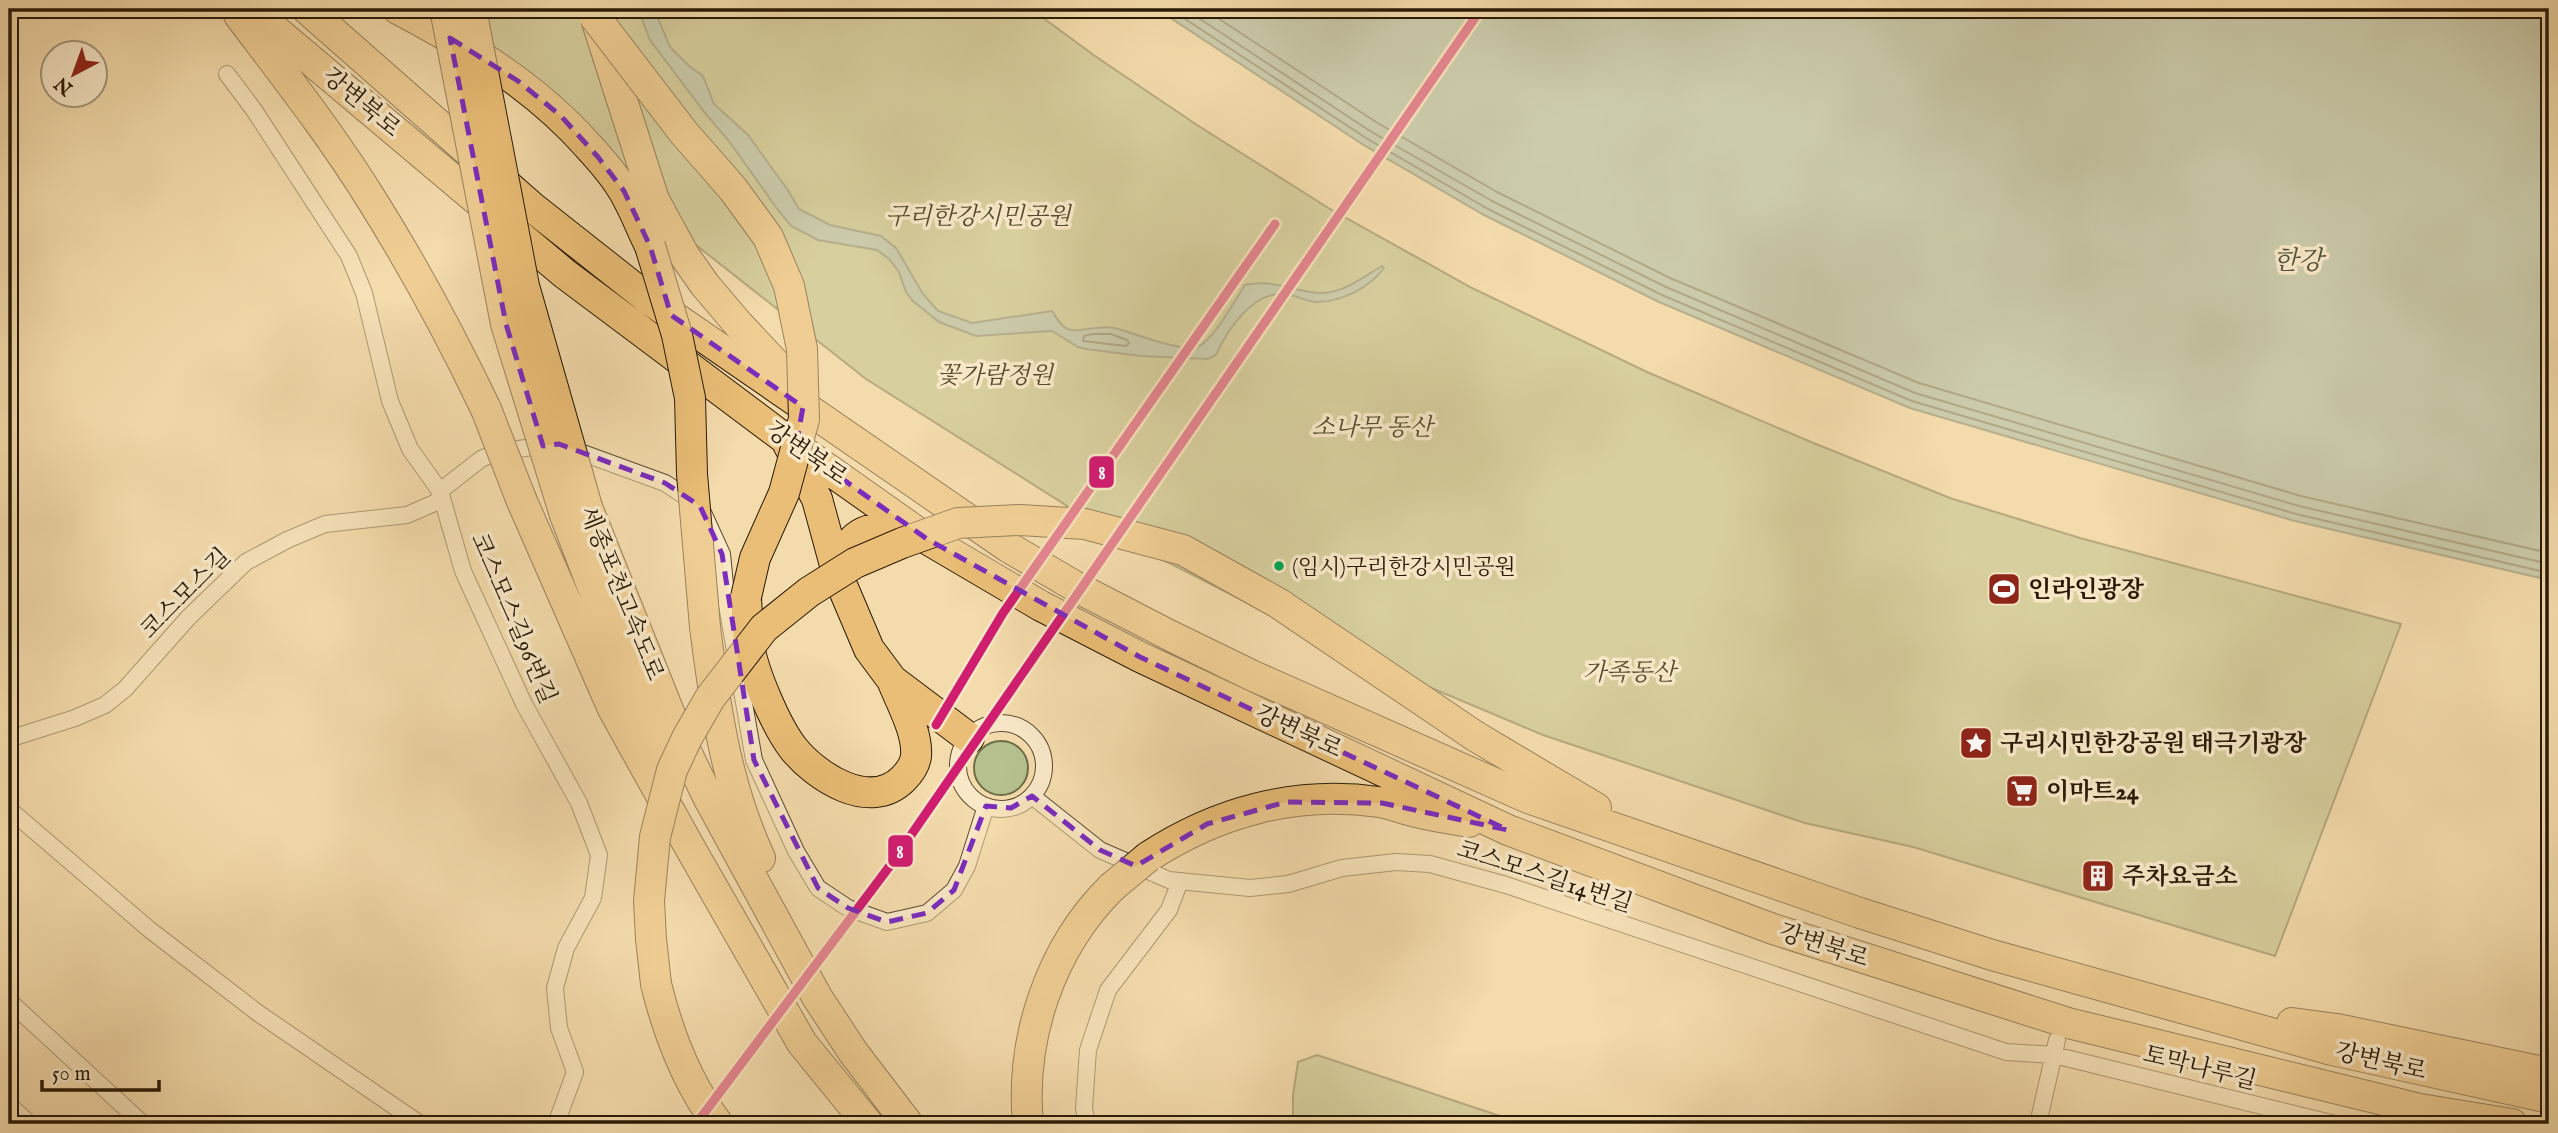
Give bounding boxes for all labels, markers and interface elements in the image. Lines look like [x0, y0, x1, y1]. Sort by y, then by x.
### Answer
north arrow [38, 38, 108, 108]
street label: 강변북로 [316, 61, 407, 145]
text: N [50, 71, 79, 100]
park label: 구리한강시민공원 [885, 202, 1073, 233]
water label: 한강 [2273, 245, 2327, 278]
park label: 꽃가람정원 [937, 361, 1055, 392]
park label: 소나무 동산 [1312, 413, 1436, 444]
street label: 강변북로 [759, 415, 853, 494]
line badge: 8 [1088, 455, 1115, 489]
text: 8 [1098, 462, 1106, 486]
street label: 세종포천고속도로 [571, 502, 670, 685]
street label: 코스모스길96번길 [463, 528, 563, 709]
street label: 코스모스길 [134, 542, 238, 646]
place label: (임시)구리한강시민공원 [1292, 554, 1516, 582]
marker: (임시)구리한강시민공원 [1272, 559, 1286, 573]
sports icon: 인라인광장 [1985, 570, 2023, 608]
place label: 인라인광장 [2028, 575, 2145, 606]
park label: 가족동산 [1583, 658, 1679, 689]
street label: 강변북로 [1250, 699, 1347, 766]
place icon: 구리시민한강공원 태극기광장 [1957, 724, 1995, 762]
place label: 구리시민한강공원 태극기광장 [2000, 729, 2307, 760]
supermarket icon: 이마트24 [2003, 772, 2041, 810]
place label: 이마트24 [2046, 777, 2140, 808]
line badge: 8 [887, 834, 914, 868]
street label: 코스모스길14번길 [1453, 834, 1636, 920]
text: 8 [896, 841, 904, 865]
building icon: 주차요금소 [2079, 857, 2117, 895]
place label: 주차요금소 [2122, 862, 2238, 893]
street label: 강변북로 [1775, 917, 1872, 975]
street label: 강변북로 [2332, 1037, 2429, 1088]
street label: 토막나루길 [2140, 1039, 2260, 1098]
scale bar [42, 1049, 159, 1093]
text: 50 m [52, 1061, 91, 1088]

